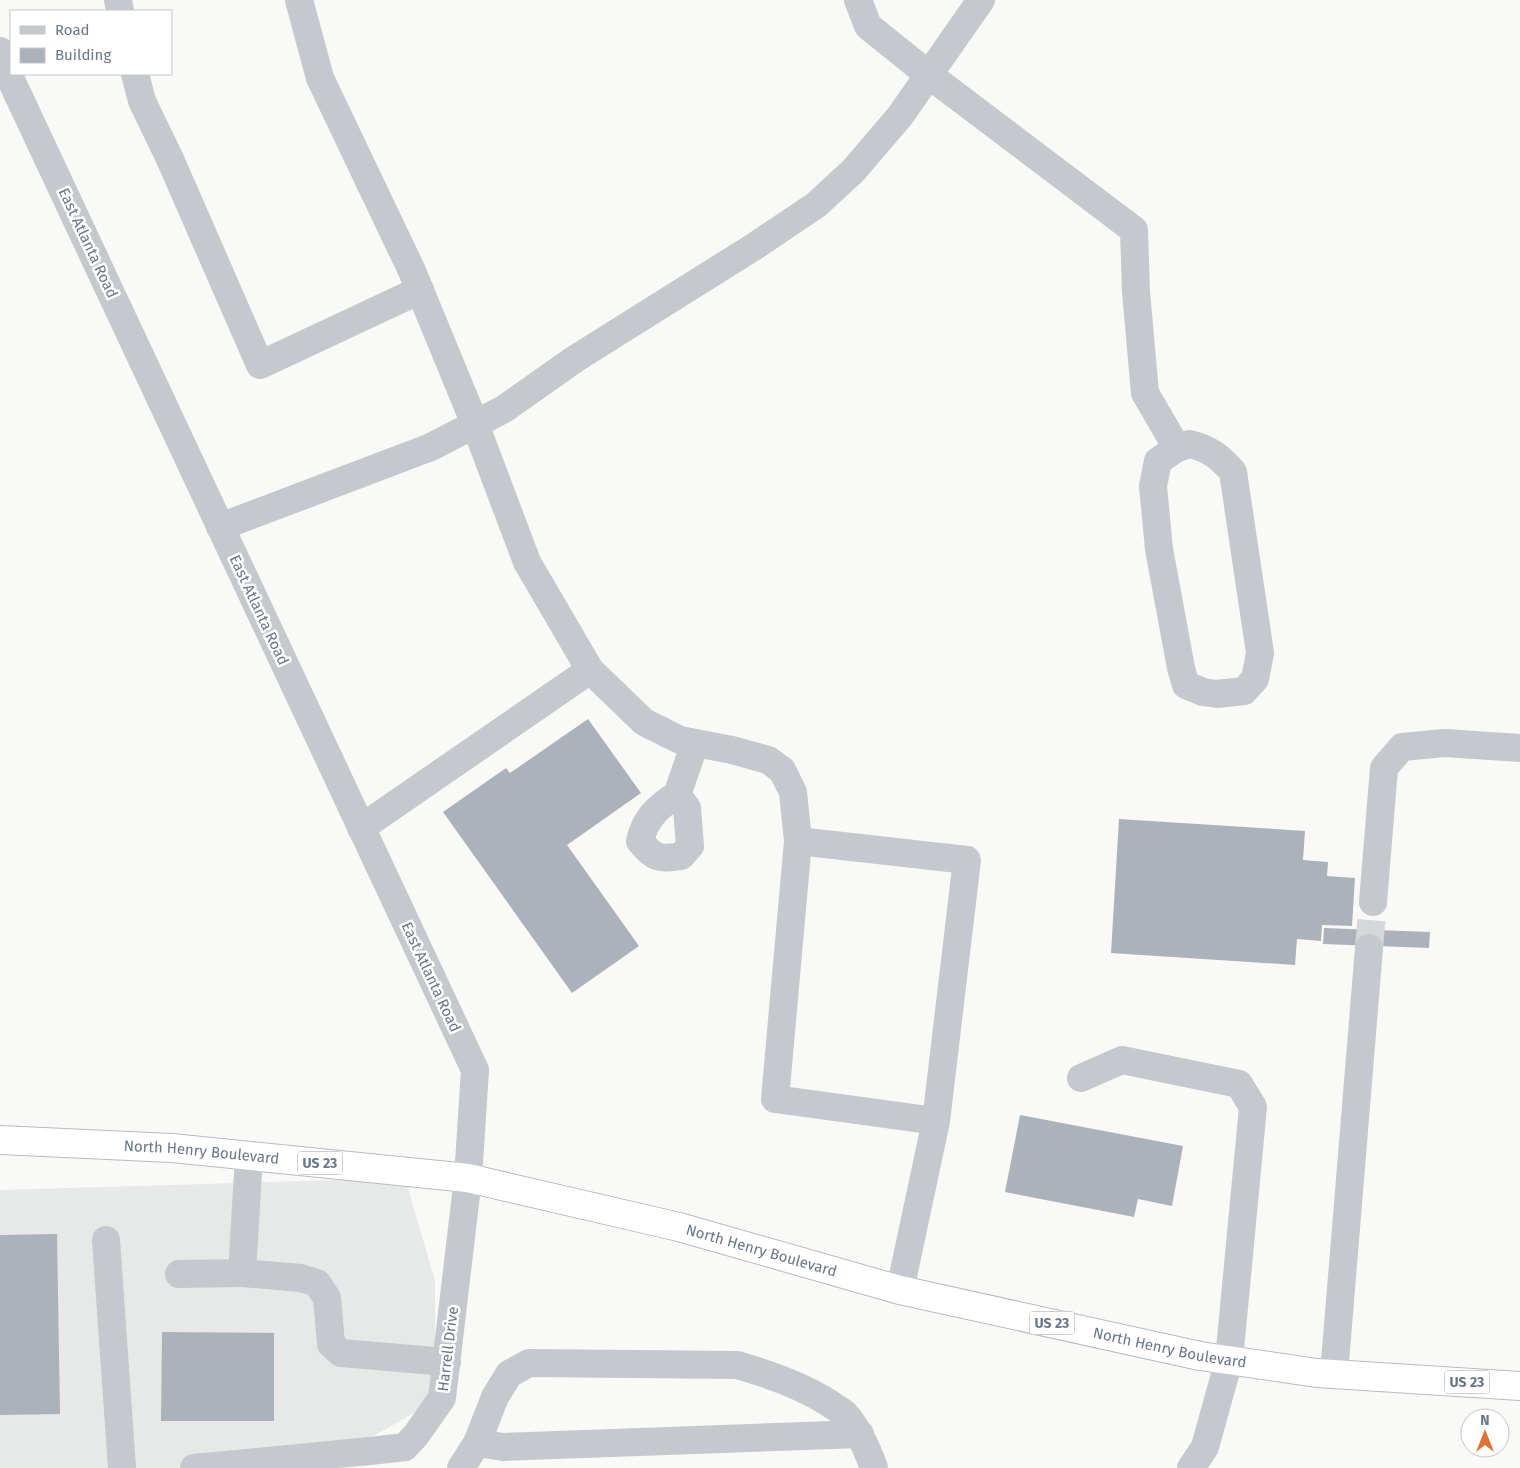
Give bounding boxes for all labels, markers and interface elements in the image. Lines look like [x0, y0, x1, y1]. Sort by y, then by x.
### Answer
legend [10, 10, 172, 75]
text: Road [55, 21, 90, 39]
text: Building [55, 46, 111, 64]
street label: East Atlanta Road [55, 185, 121, 301]
street label: East Atlanta Road [226, 552, 292, 668]
street label: East Atlanta Road [398, 919, 464, 1035]
street label: North Henry Boulevard [123, 1137, 280, 1168]
road number: US 23 [298, 1152, 342, 1174]
street label: North Henry Boulevard [684, 1220, 839, 1281]
street label: Harrell Drive [434, 1305, 462, 1393]
road number: US 23 [1030, 1312, 1074, 1335]
street label: North Henry Boulevard [1091, 1324, 1248, 1372]
road number: US 23 [1444, 1370, 1490, 1394]
north arrow [1460, 1408, 1510, 1458]
text: N [1480, 1412, 1490, 1429]

